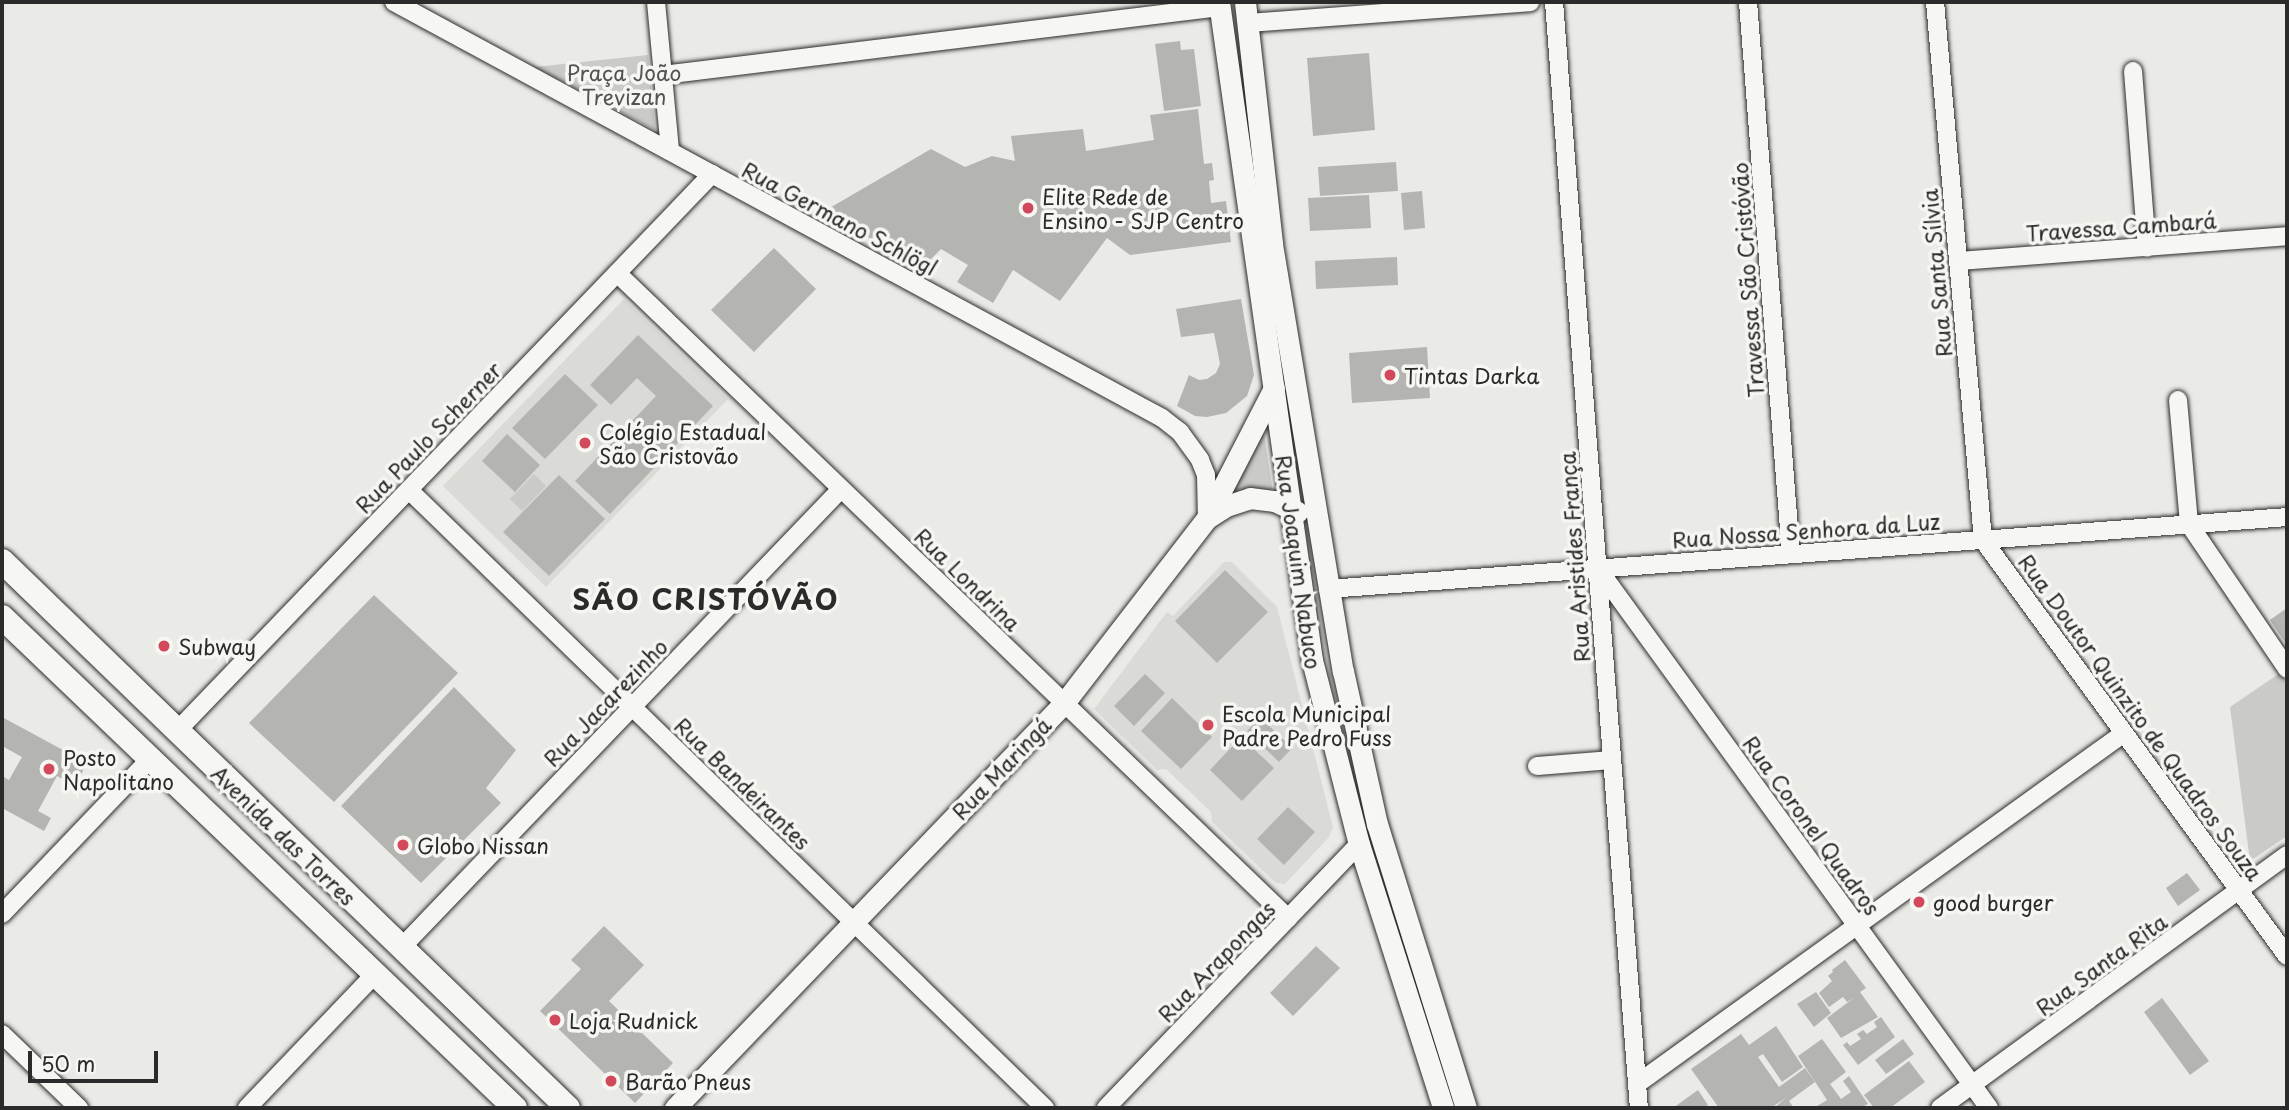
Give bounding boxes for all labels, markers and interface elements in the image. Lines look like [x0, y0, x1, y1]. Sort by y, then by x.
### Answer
park label: Praça João Trevizan [567, 59, 681, 109]
street label: Rua Germano Schlögl [738, 156, 942, 280]
street label: Travessa São Cristóvão [1726, 162, 1768, 398]
place label: Elite Rede de Ensino - SJP Centro [1042, 183, 1247, 233]
street label: Rua Santa Sílvia [1916, 188, 1956, 358]
marker: Elite Rede de Ensino - SJP Centro [1020, 200, 1036, 216]
street label: Travessa Cambará [2025, 207, 2217, 245]
street label: Rua Paulo Scherner [350, 357, 506, 517]
place label: Tintas Darka [1404, 362, 1541, 388]
marker: Tintas Darka [1382, 367, 1398, 383]
place label: Colégio Estadual São Cristovão [599, 418, 767, 468]
marker: Colégio Estadual São Cristovão [577, 435, 593, 451]
street label: Rua Aristides França [1554, 450, 1594, 664]
street label: Rua Joaquim Nabuco [1271, 453, 1327, 671]
street label: Rua Nossa Senhora da Luz [1670, 508, 1942, 552]
street label: Rua Londrina [910, 522, 1026, 636]
street label: Rua Doutor Quinzito de Quadros Souza [2013, 548, 2269, 886]
district label: SÃO CRISTÓVÃO [577, 582, 835, 616]
place label: Subway [178, 633, 256, 659]
street label: Rua Jacarezinho [538, 633, 672, 771]
marker: Subway [156, 638, 172, 654]
place label: Escola Municipal Padre Pedro Fuss [1222, 700, 1393, 750]
street label: Rua Bandeirantes [670, 711, 816, 855]
street label: Rua Maringá [946, 712, 1056, 824]
marker: Escola Municipal Padre Pedro Fuss [1200, 717, 1216, 733]
street label: Rua Coronel Quadros [1738, 730, 1886, 920]
place label: Posto Napolitano [63, 744, 174, 794]
street label: Avenida das Torres [207, 760, 361, 910]
marker: Posto Napolitano [41, 761, 57, 777]
place label: Globo Nissan [417, 832, 549, 858]
marker: Globo Nissan [395, 837, 411, 853]
place label: good burger [1933, 889, 2054, 915]
marker: good burger [1911, 894, 1927, 910]
street label: Rua Arapongas [1152, 895, 1280, 1027]
street label: Rua Santa Rita [2031, 908, 2171, 1020]
place label: Loja Rudnick [569, 1007, 699, 1033]
marker: Loja Rudnick [547, 1012, 563, 1028]
scale bar [32, 1036, 161, 1080]
text: 50 m [41, 1047, 95, 1079]
place label: Barão Pneus [625, 1068, 751, 1094]
marker: Barão Pneus [603, 1073, 619, 1089]

